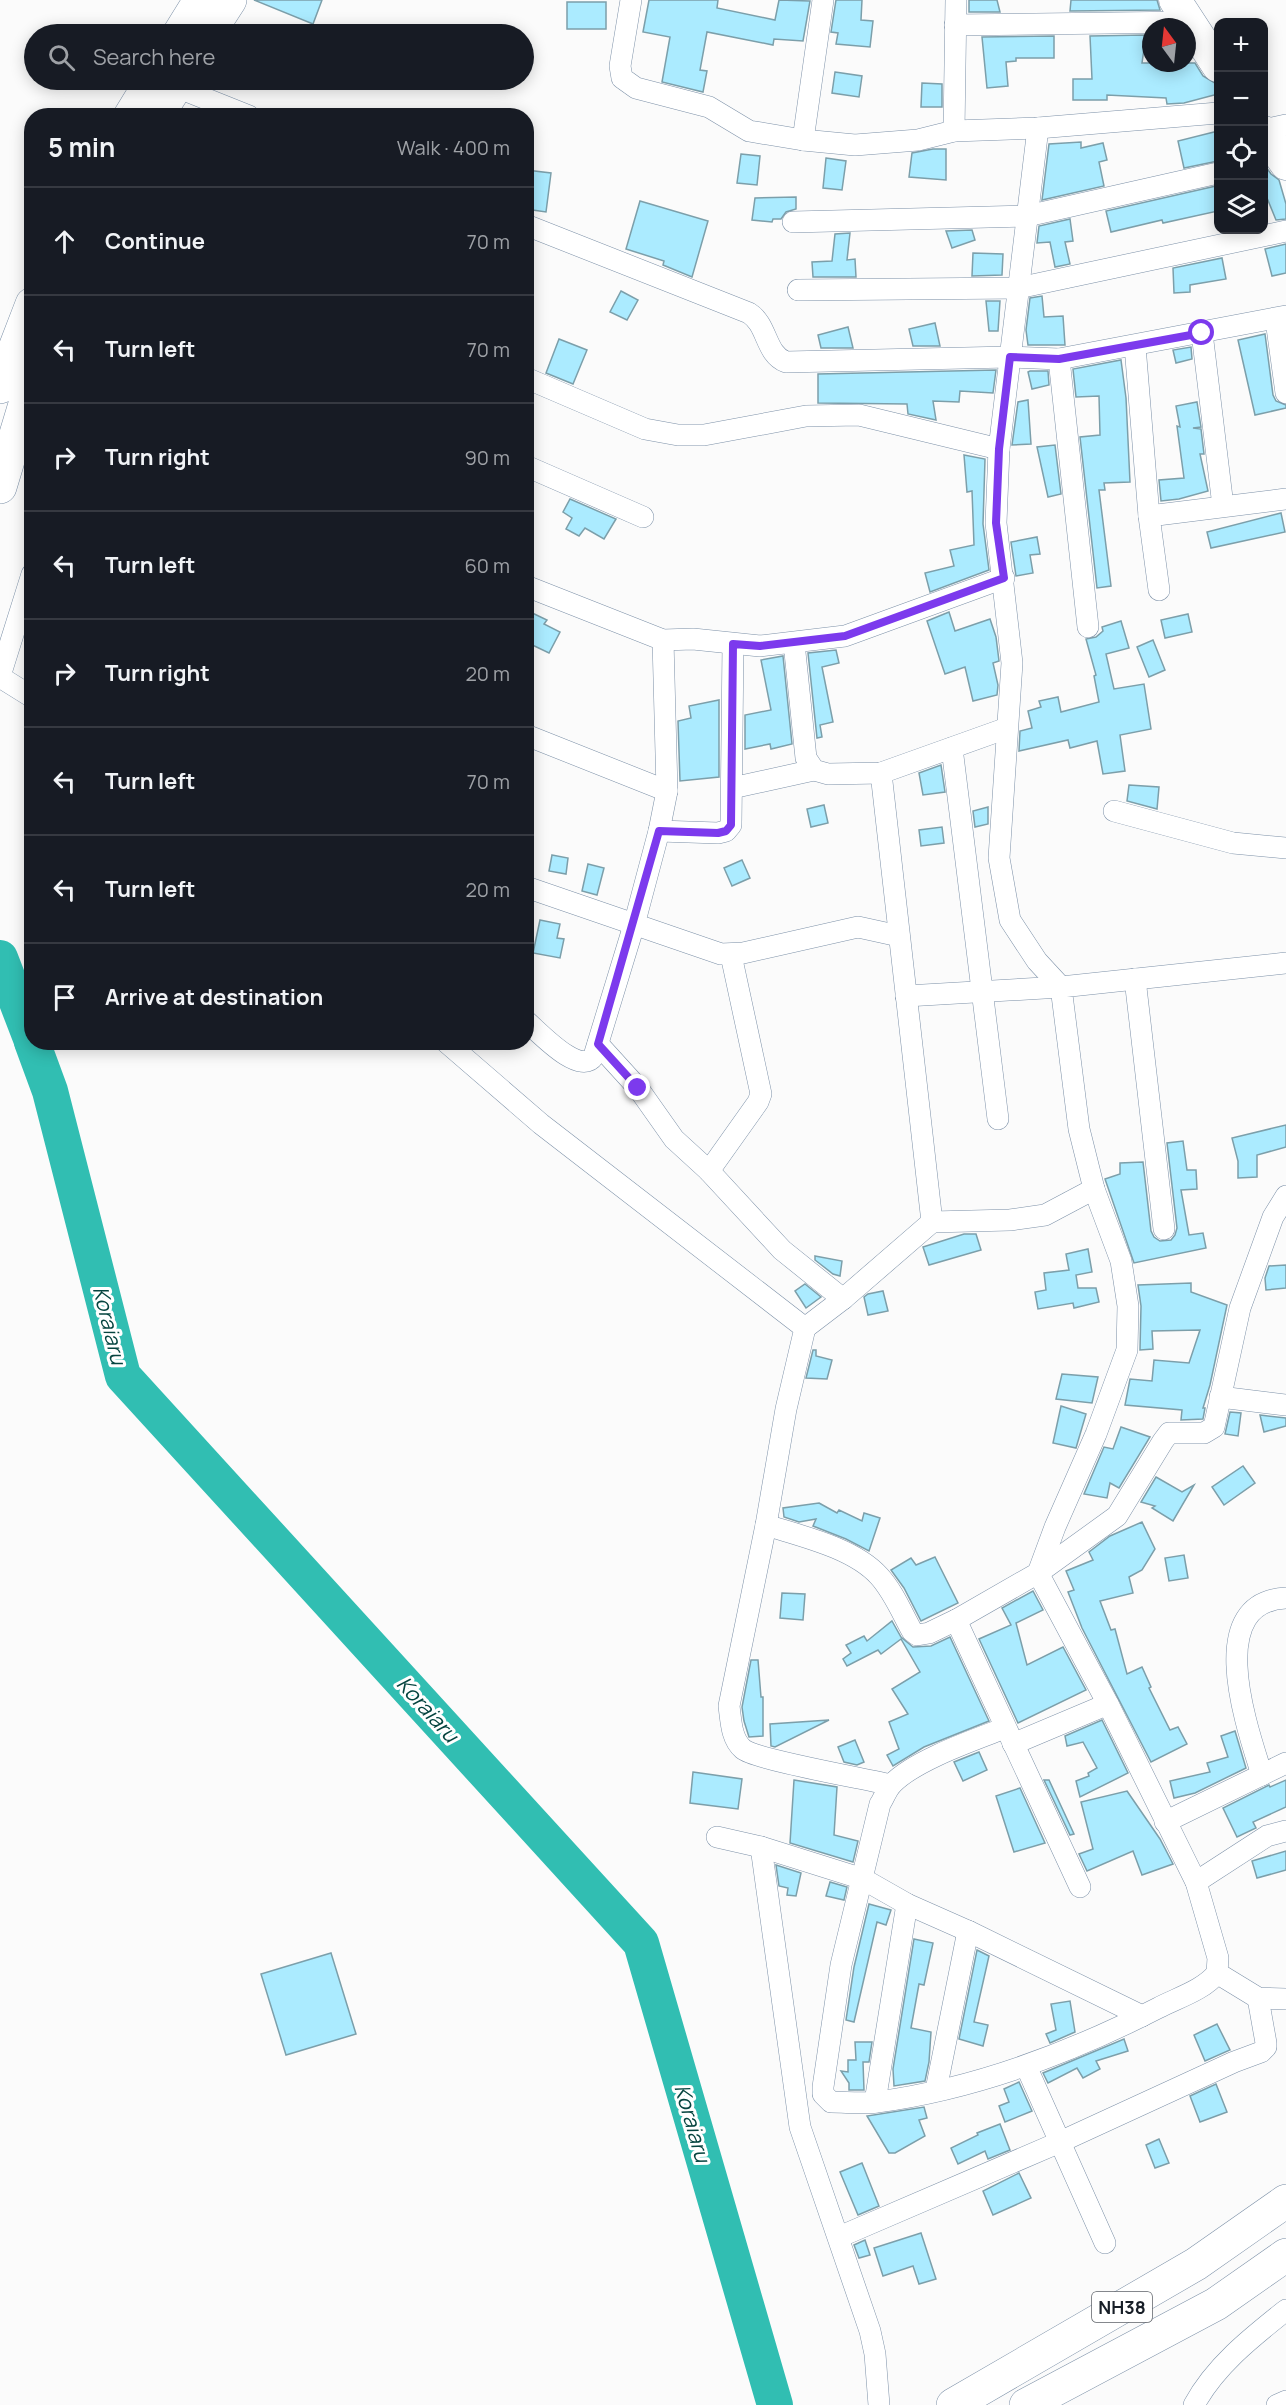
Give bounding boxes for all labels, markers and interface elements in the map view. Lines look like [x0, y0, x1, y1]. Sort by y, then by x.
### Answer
north arrow [1142, 18, 1196, 72]
map controls [1214, 18, 1268, 234]
button: + [1214, 18, 1268, 72]
search box [24, 24, 534, 90]
icon: search [45, 41, 78, 74]
text: Search here [93, 42, 215, 72]
button: − [1214, 72, 1268, 126]
button: locate [1214, 126, 1268, 180]
text: 5 min [48, 129, 115, 165]
text: Walk · 400 m [397, 134, 510, 161]
button: layers [1214, 180, 1268, 234]
icon: ahead [48, 225, 81, 258]
text: Continue [105, 226, 205, 256]
text: 70 m [467, 228, 510, 255]
route start [1188, 319, 1214, 345]
icon: left [48, 333, 81, 366]
text: Turn left [105, 334, 195, 364]
text: 70 m [467, 336, 510, 363]
icon: right [48, 441, 81, 474]
text: Turn right [105, 442, 210, 472]
text: 90 m [464, 444, 510, 471]
icon: left [48, 549, 81, 582]
text: Turn left [105, 550, 195, 580]
text: 60 m [464, 552, 510, 579]
icon: right [48, 657, 81, 690]
text: Turn right [105, 658, 210, 688]
text: 20 m [465, 660, 510, 687]
icon: left [48, 765, 81, 798]
text: Turn left [105, 766, 195, 796]
text: 70 m [467, 768, 510, 795]
icon: left [48, 873, 81, 906]
text: Turn left [105, 874, 195, 904]
text: 20 m [465, 876, 510, 903]
icon: arrive [48, 981, 81, 1014]
text: Arrive at destination [105, 982, 323, 1012]
route end [624, 1074, 650, 1100]
water label: Koraiaru [87, 1283, 134, 1368]
water label: Koraiaru [391, 1670, 466, 1749]
water label: Koraiaru [669, 2081, 718, 2167]
road number: NH38 [1092, 2292, 1152, 2322]

